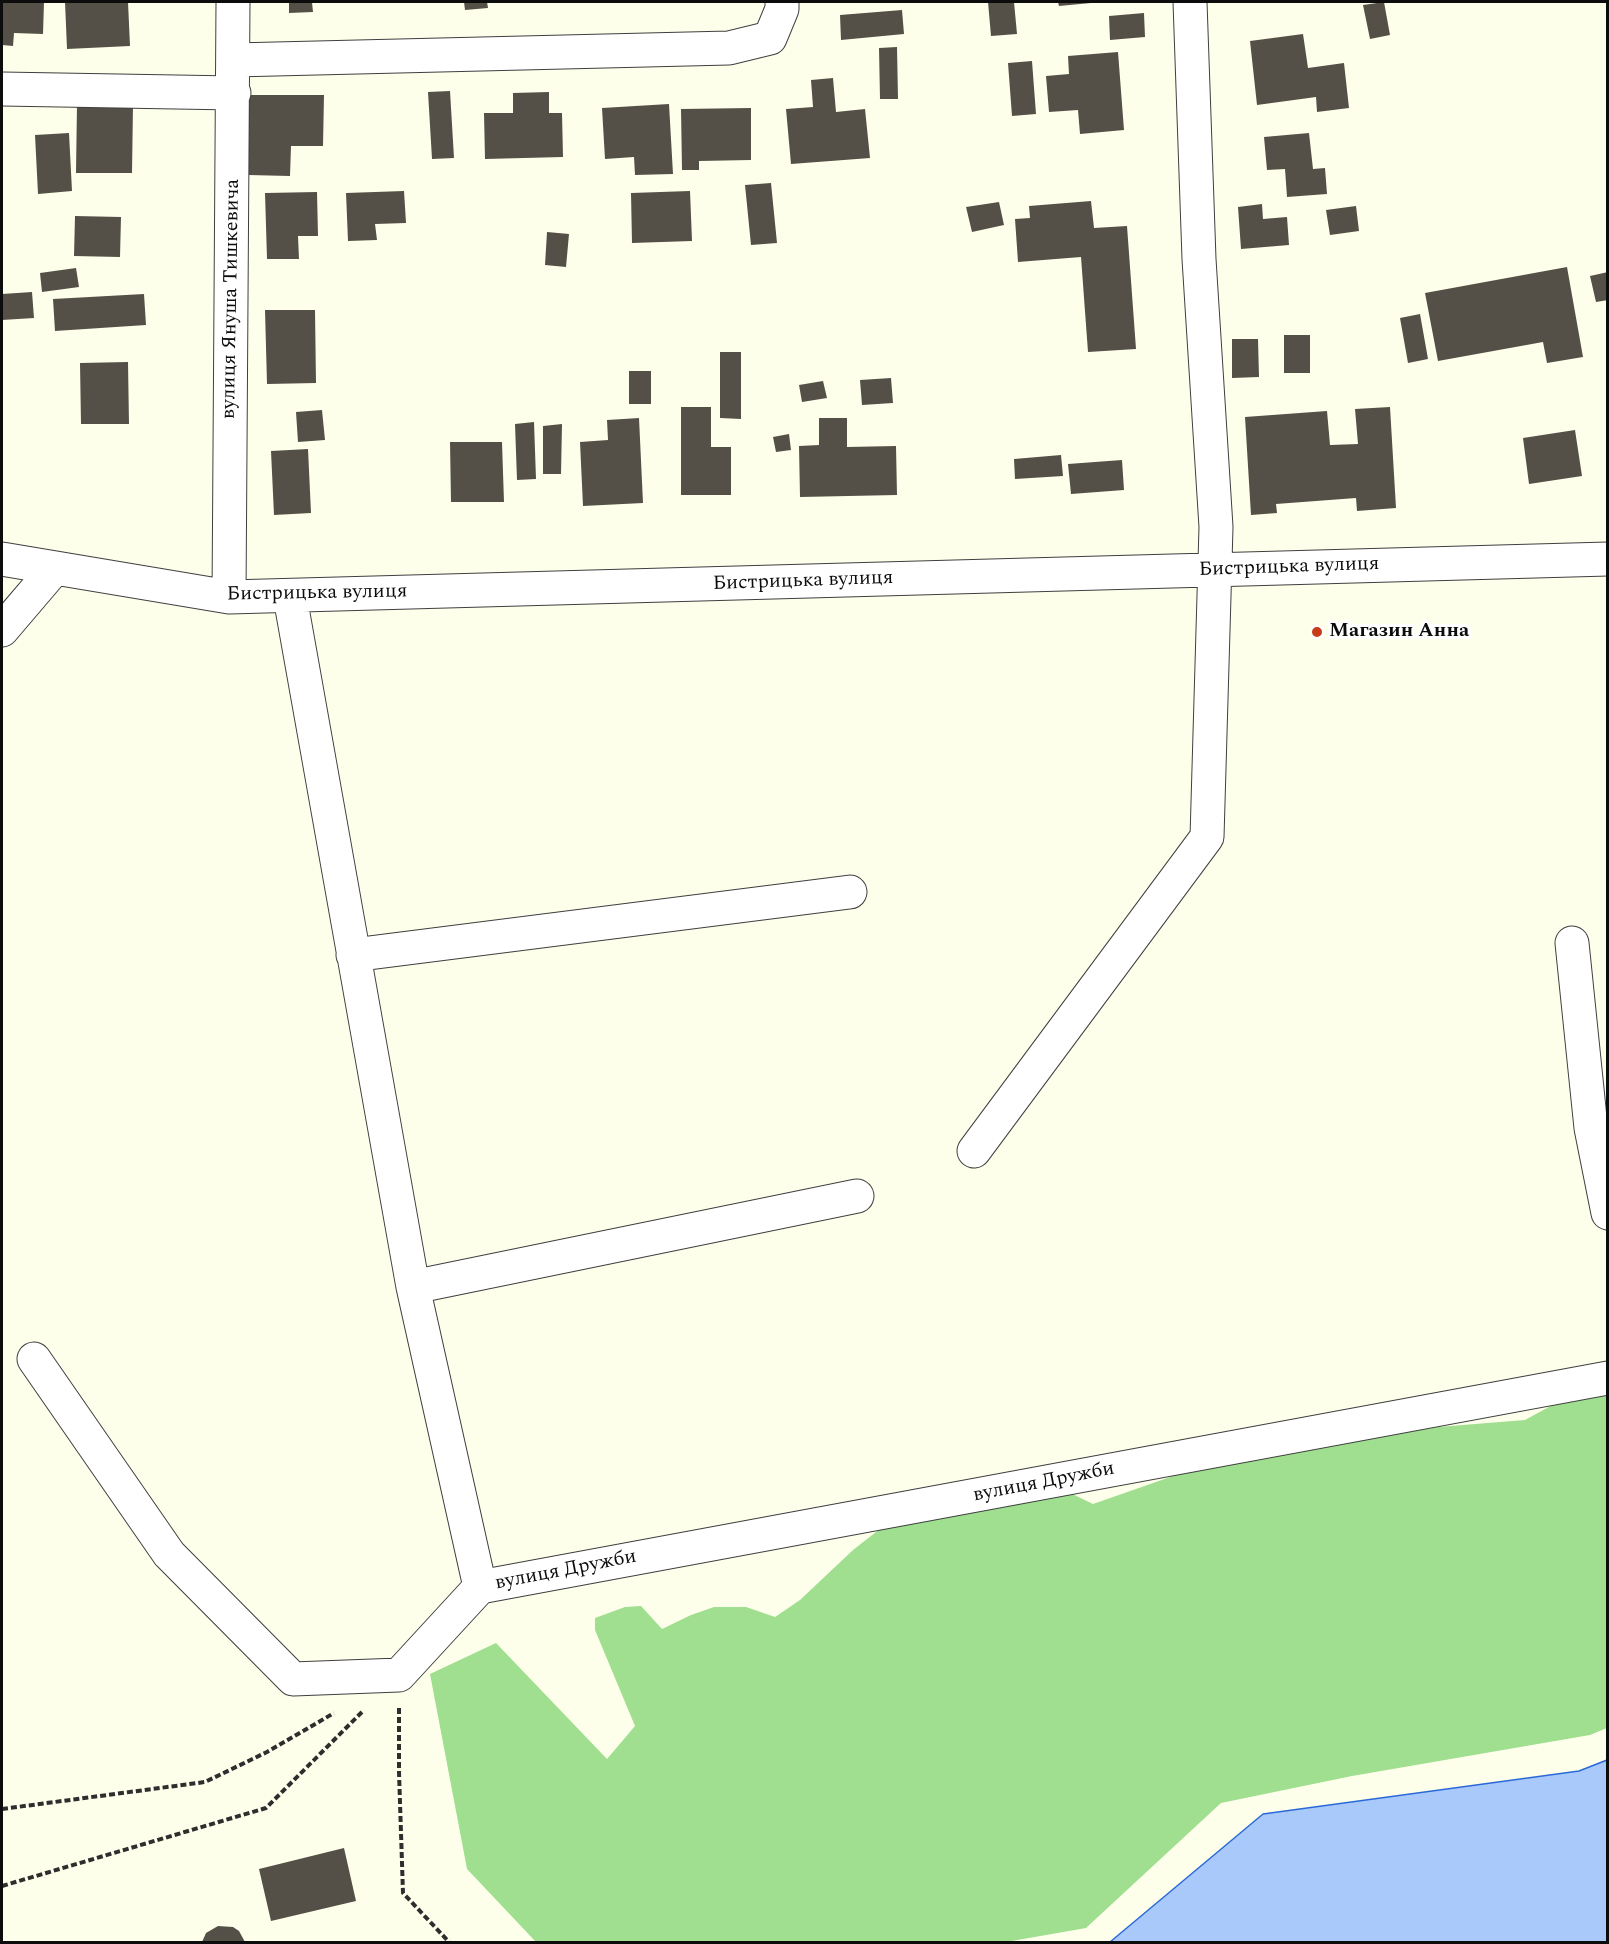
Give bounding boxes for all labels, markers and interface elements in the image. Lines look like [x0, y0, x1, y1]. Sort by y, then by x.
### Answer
street label: вулиця Януша Тишкевича [218, 179, 246, 419]
street label: Бистрицька вулиця [1198, 553, 1380, 583]
street label: Бистрицька вулиця [712, 567, 894, 597]
street label: Бистрицька вулиця [227, 580, 407, 608]
place label: Магазин Анна [1329, 620, 1469, 644]
marker: Магазин Анна [1310, 625, 1324, 639]
street label: вулиця Дружби [971, 1458, 1117, 1508]
street label: вулиця Дружби [493, 1546, 639, 1596]

